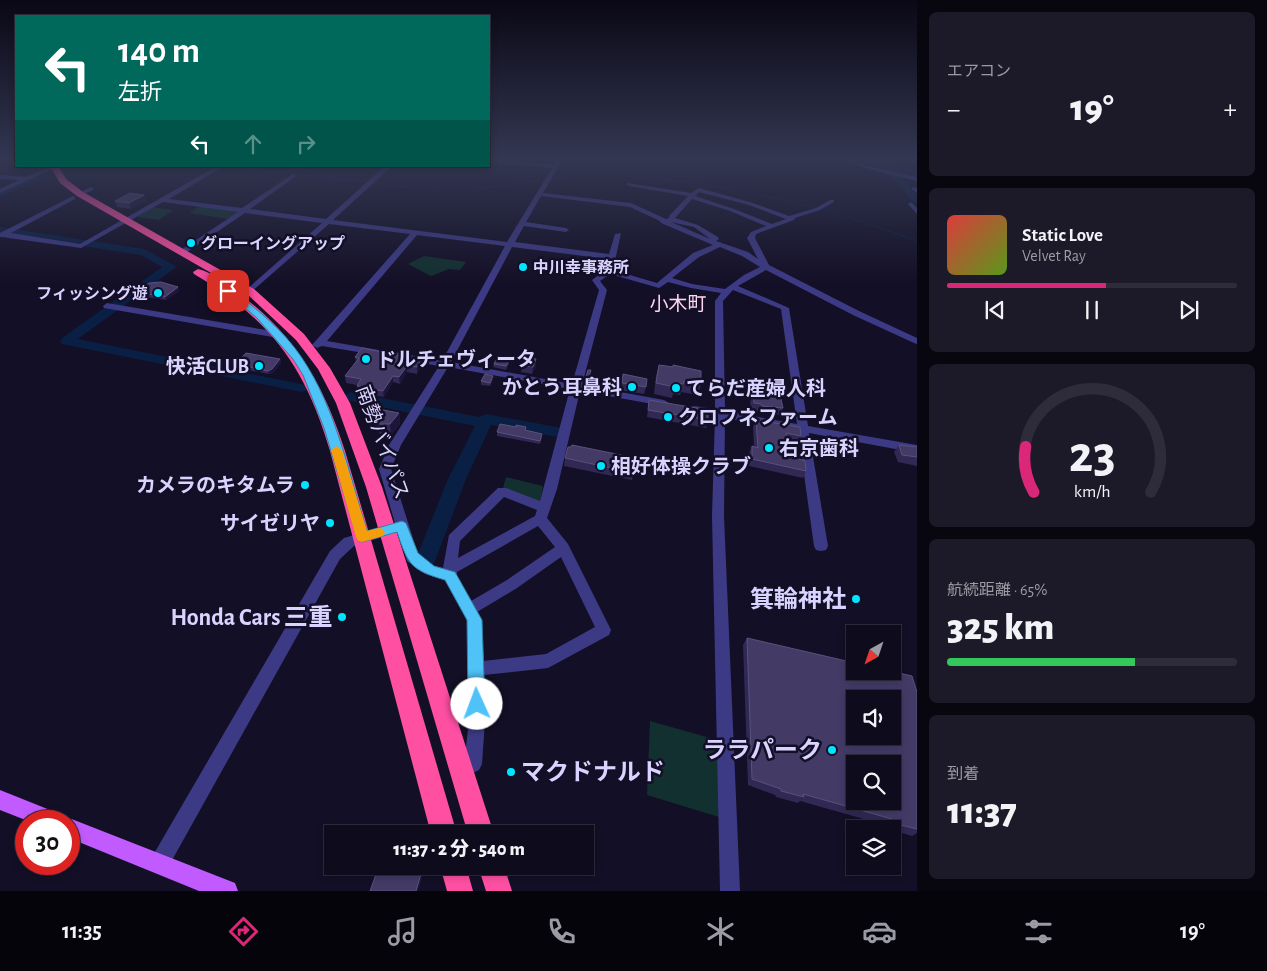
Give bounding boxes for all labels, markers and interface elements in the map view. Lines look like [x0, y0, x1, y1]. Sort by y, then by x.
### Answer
text: 140 m [118, 34, 200, 69]
icon: left [35, 35, 100, 100]
text: エアコン [947, 63, 1011, 79]
text: 左折 [118, 81, 162, 103]
text: 19° [1070, 90, 1114, 128]
text: − [947, 96, 960, 124]
text: + [1224, 96, 1237, 124]
icon: left [186, 130, 214, 158]
icon: ahead [239, 130, 267, 158]
icon: right [292, 130, 320, 158]
text: Static Love [1022, 226, 1103, 245]
place label: グローイングアップ [201, 234, 345, 252]
marker: グローイングアップ [185, 237, 197, 249]
text: Velvet Ray [1022, 248, 1086, 264]
place label: 中川幸事務所 [533, 259, 629, 276]
marker: 中川幸事務所 [517, 261, 529, 273]
pin [207, 270, 249, 312]
icon: arrive [214, 277, 242, 305]
place label: フィッシング遊 [36, 284, 148, 302]
marker: フィッシング遊 [152, 287, 164, 299]
district label: 小木町 [649, 294, 707, 314]
icon: previous [981, 296, 1009, 324]
icon: pause [1078, 296, 1106, 324]
icon: next [1175, 296, 1203, 324]
place label: ドルチェヴィータ [376, 348, 536, 370]
marker: ドルチェヴィータ [360, 353, 372, 365]
place label: 快活CLUB [166, 356, 249, 377]
marker: 快活CLUB [253, 360, 265, 372]
place label: かとう耳鼻科 [502, 376, 622, 398]
place label: てらだ産婦人科 [686, 378, 826, 399]
marker: かとう耳鼻科 [626, 381, 638, 393]
street label: 南勢バイパス [352, 382, 414, 502]
marker: てらだ産婦人科 [670, 382, 682, 394]
place label: クロフネファーム [678, 407, 837, 428]
marker: クロフネファーム [662, 411, 674, 423]
text: 23 [1069, 429, 1115, 481]
place label: 右京歯科 [779, 438, 859, 459]
marker: 右京歯科 [763, 442, 775, 454]
place label: 相好体操クラブ [611, 455, 751, 477]
marker: 相好体操クラブ [595, 460, 607, 472]
place label: カメラのキタムラ [136, 475, 295, 496]
marker: カメラのキタムラ [299, 479, 311, 491]
text: km/h [1074, 483, 1110, 501]
place label: サイゼリヤ [220, 512, 320, 534]
marker: サイゼリヤ [324, 517, 336, 529]
text: 航続距離 · 65% [947, 582, 1047, 598]
place label: 箕輪神社 [750, 586, 846, 612]
marker: 箕輪神社 [850, 593, 862, 605]
place label: Honda Cars 三重 [171, 604, 332, 630]
text: 325 km [947, 609, 1054, 647]
marker: Honda Cars 三重 [336, 611, 348, 623]
north arrow [846, 625, 901, 680]
map controls [846, 625, 901, 875]
position arrow [450, 677, 502, 729]
button: sound [846, 690, 901, 745]
place label: ララパーク [702, 737, 822, 763]
marker: ララパーク [826, 744, 838, 756]
button: search [846, 755, 901, 810]
place label: マクドナルド [521, 760, 665, 785]
marker: マクドナルド [505, 766, 517, 778]
text: 到着 [947, 766, 979, 782]
text: 11:37 [947, 793, 1017, 831]
speed limit sign: 30 [15, 810, 80, 875]
button: layers [846, 820, 901, 875]
text: 11:37 · 2 分 · 540 m [393, 840, 525, 859]
icon: directions [226, 914, 261, 949]
icon: music [385, 914, 420, 949]
icon: phone [544, 914, 579, 949]
icon: climate [703, 914, 738, 949]
icon: car [862, 914, 897, 949]
icon: filters [1021, 914, 1056, 949]
text: 11:35 [62, 920, 102, 942]
text: 19° [1180, 920, 1205, 942]

